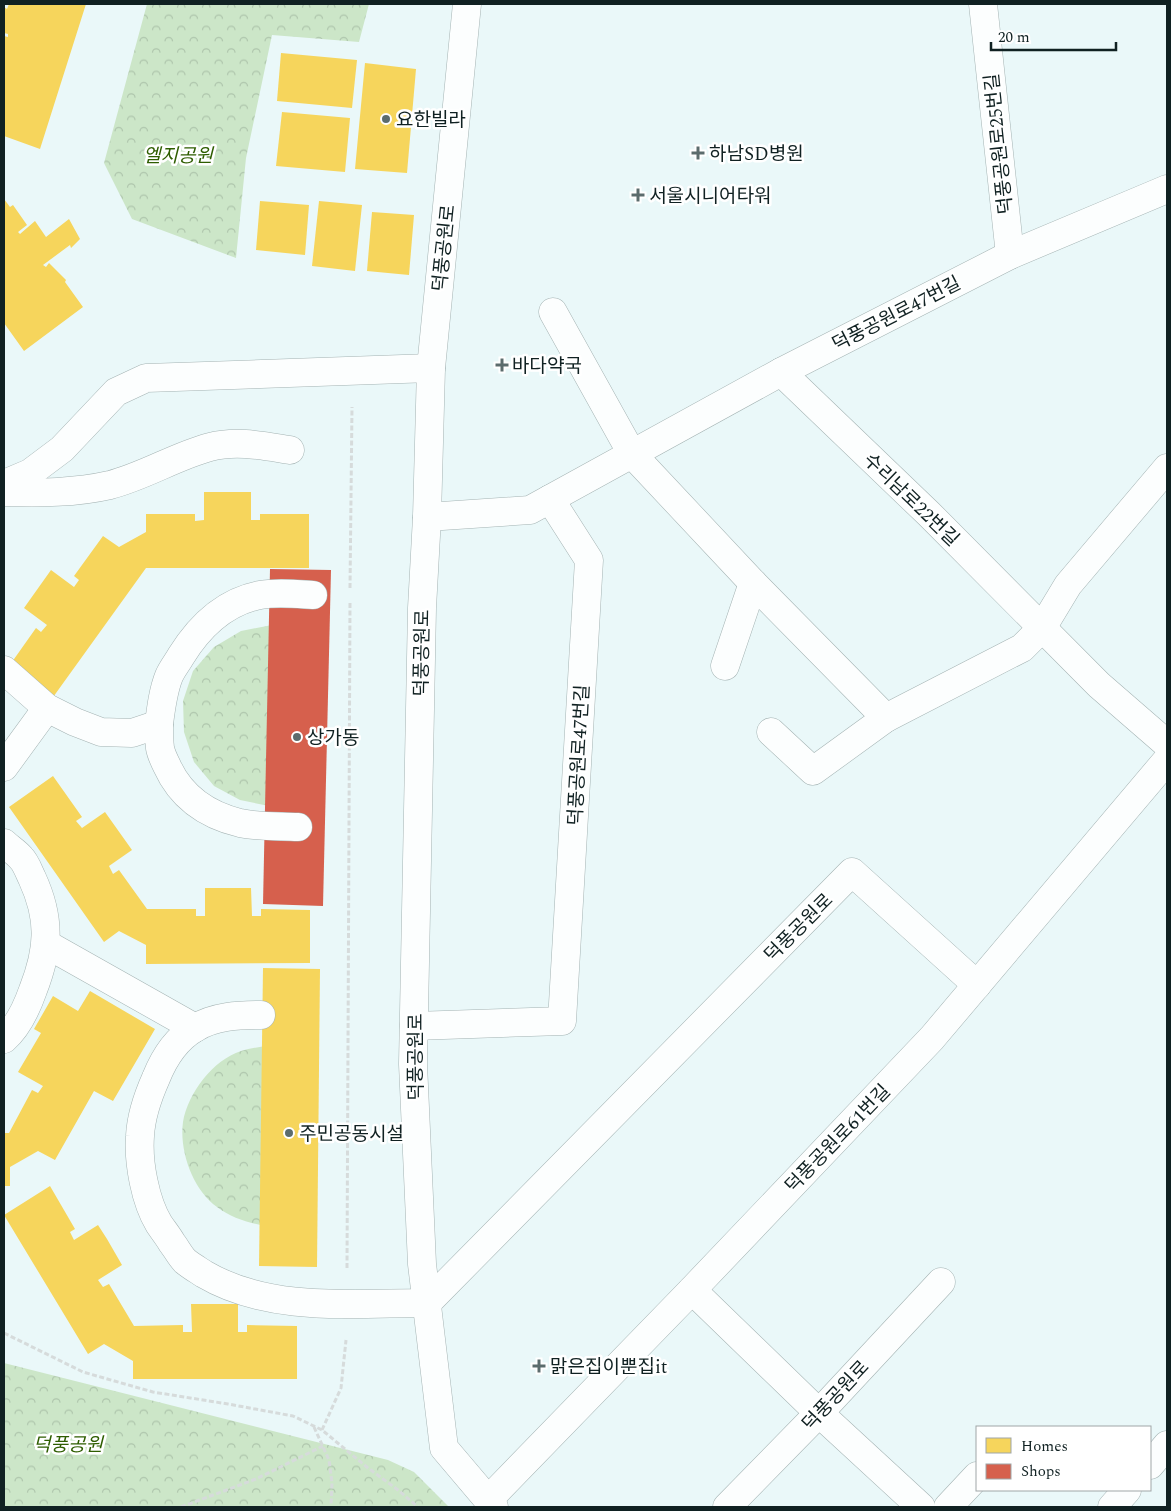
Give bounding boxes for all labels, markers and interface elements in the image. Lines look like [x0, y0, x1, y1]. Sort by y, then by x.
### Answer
scale bar [991, 20, 1116, 52]
text: 20 m [998, 26, 1030, 49]
street label: 덕풍공원로25번길 [978, 72, 1021, 216]
place label: 요한빌라 [396, 106, 466, 135]
marker: 요한빌라 [380, 113, 392, 125]
place label: 하남SD병원 [709, 140, 804, 169]
park label: 엘지공원 [143, 142, 214, 171]
marker: 하남SD병원 [691, 146, 705, 160]
place label: 서울시니어타워 [649, 182, 771, 211]
marker: 서울시니어타워 [631, 188, 645, 202]
street label: 덕풍공원로 [426, 203, 463, 293]
street label: 덕풍공원로47번길 [827, 269, 966, 359]
place label: 바다약국 [512, 352, 582, 381]
marker: 바다약국 [496, 359, 508, 371]
street label: 수리남로22번길 [856, 447, 966, 554]
street label: 덕풍공원로 [407, 609, 438, 697]
street label: 덕풍공원로47번길 [561, 684, 598, 826]
place label: 상가동 [307, 724, 359, 753]
marker: 상가동 [291, 731, 303, 743]
street label: 덕풍공원로 [758, 887, 840, 969]
street label: 덕풍공원로 [402, 1013, 431, 1101]
street label: 덕풍공원로61번길 [779, 1078, 898, 1200]
place label: 주민공동시설 [299, 1120, 404, 1149]
marker: 주민공동시설 [283, 1127, 295, 1139]
place label: 맑은집이뿐집it [550, 1353, 668, 1382]
street label: 덕풍공원로 [796, 1354, 877, 1438]
marker: 맑은집이뿐집it [532, 1359, 546, 1373]
legend [976, 1426, 1151, 1491]
park label: 덕풍공원 [33, 1431, 104, 1460]
text: Homes [1021, 1435, 1068, 1458]
text: Shops [1021, 1460, 1061, 1483]

